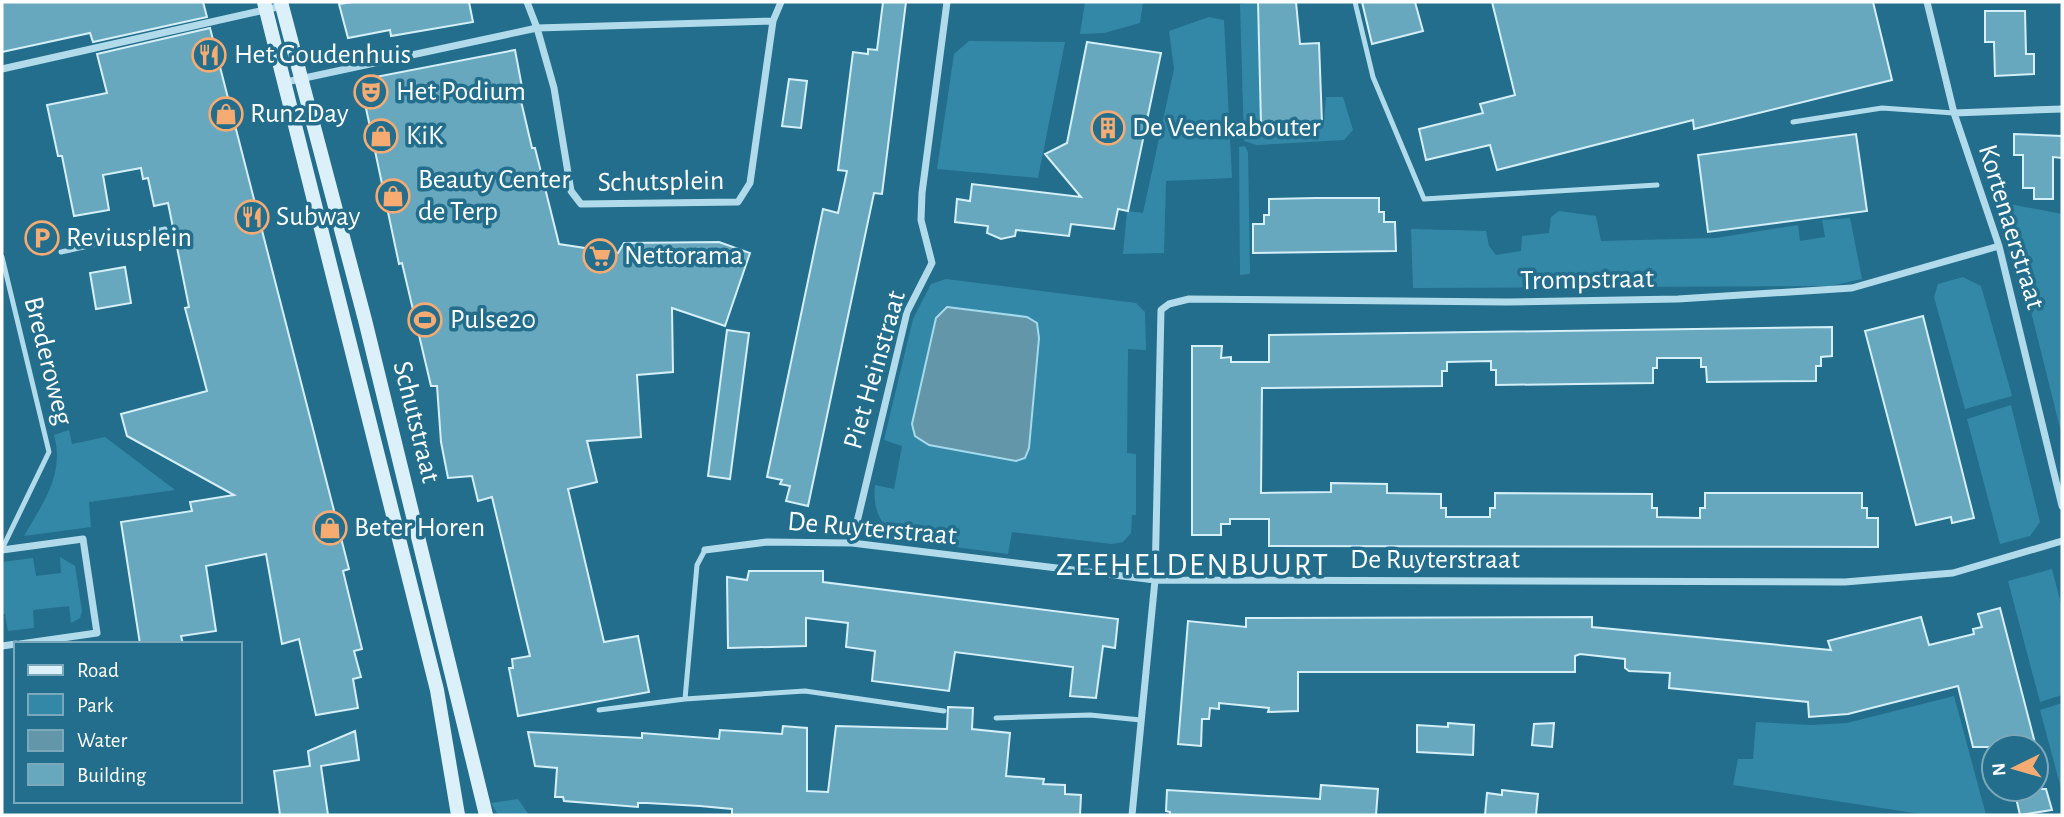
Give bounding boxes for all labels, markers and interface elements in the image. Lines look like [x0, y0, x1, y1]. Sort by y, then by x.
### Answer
restaurant icon: Het Goudenhuis [190, 36, 228, 74]
place label: Het Goudenhuis [234, 41, 411, 69]
theatre icon: Het Podium [352, 73, 390, 111]
place label: Het Podium [396, 78, 526, 106]
shop icon: Run2Day [207, 95, 245, 133]
place label: Run2Day [250, 100, 349, 128]
building icon: De Veenkabouter [1089, 109, 1127, 147]
place label: De Veenkabouter [1132, 114, 1321, 142]
shop icon: KiK [362, 117, 400, 155]
place label: KiK [406, 122, 444, 150]
street label: Kortenaerstraat [1973, 141, 2049, 313]
place label: Beauty Center de Terp [418, 166, 570, 226]
street label: Schutsplein [597, 167, 725, 197]
shop icon: Beauty Center de Terp [374, 177, 412, 215]
restaurant icon: Subway [233, 198, 271, 236]
place label: Subway [276, 203, 360, 231]
parking icon: Reviusplein [23, 219, 61, 257]
place label: Reviusplein [66, 224, 192, 252]
supermarket icon: Nettorama [581, 237, 619, 275]
place label: Nettorama [624, 242, 743, 270]
street label: Trompstraat [1520, 265, 1654, 295]
street label: Piet Heinstraat [839, 288, 911, 452]
street label: Brederoweg [19, 294, 78, 428]
sports icon: Pulse20 [406, 301, 444, 339]
place label: Pulse20 [450, 306, 536, 334]
street label: Schutstraat [387, 358, 445, 486]
street label: De Ruyterstraat [786, 508, 958, 550]
shop icon: Beter Horen [311, 509, 349, 547]
place label: Beter Horen [354, 514, 485, 542]
street label: De Ruyterstraat [1350, 546, 1520, 574]
district label: ZEEHELDENBUURT [1056, 549, 1330, 581]
legend [14, 642, 242, 803]
text: Road [77, 660, 119, 681]
text: Park [77, 695, 114, 716]
text: Water [77, 730, 127, 751]
north arrow [1980, 733, 2050, 803]
text: N [1990, 762, 2010, 777]
text: Building [77, 765, 147, 786]

